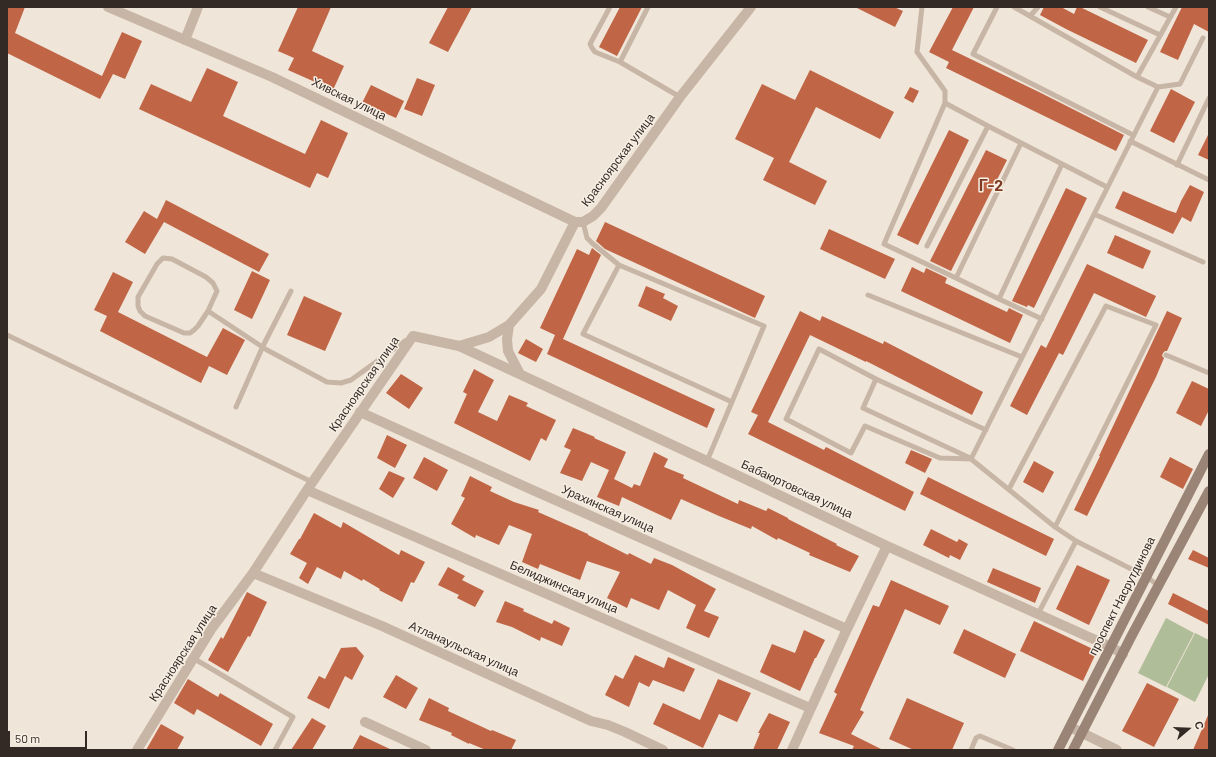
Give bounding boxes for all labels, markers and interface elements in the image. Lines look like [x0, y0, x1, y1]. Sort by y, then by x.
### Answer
street label: Хивская улица [309, 75, 389, 123]
street label: Красноярская улица [578, 111, 658, 209]
district label: Г-2 [979, 176, 1003, 196]
street label: Красноярская улица [326, 334, 402, 434]
street label: Бабаюртовская улица [739, 457, 855, 521]
street label: Урахинская улица [559, 482, 657, 536]
street label: проспект Насрутдинова [1086, 534, 1158, 658]
street label: Белиджинская улица [508, 558, 620, 616]
street label: Красноярская улица [146, 602, 220, 704]
street label: Атланаульская улица [407, 618, 521, 680]
north arrow [1168, 709, 1208, 749]
text: С [1192, 719, 1207, 731]
scale bar [10, 723, 89, 749]
text: 50 m [15, 731, 40, 745]

